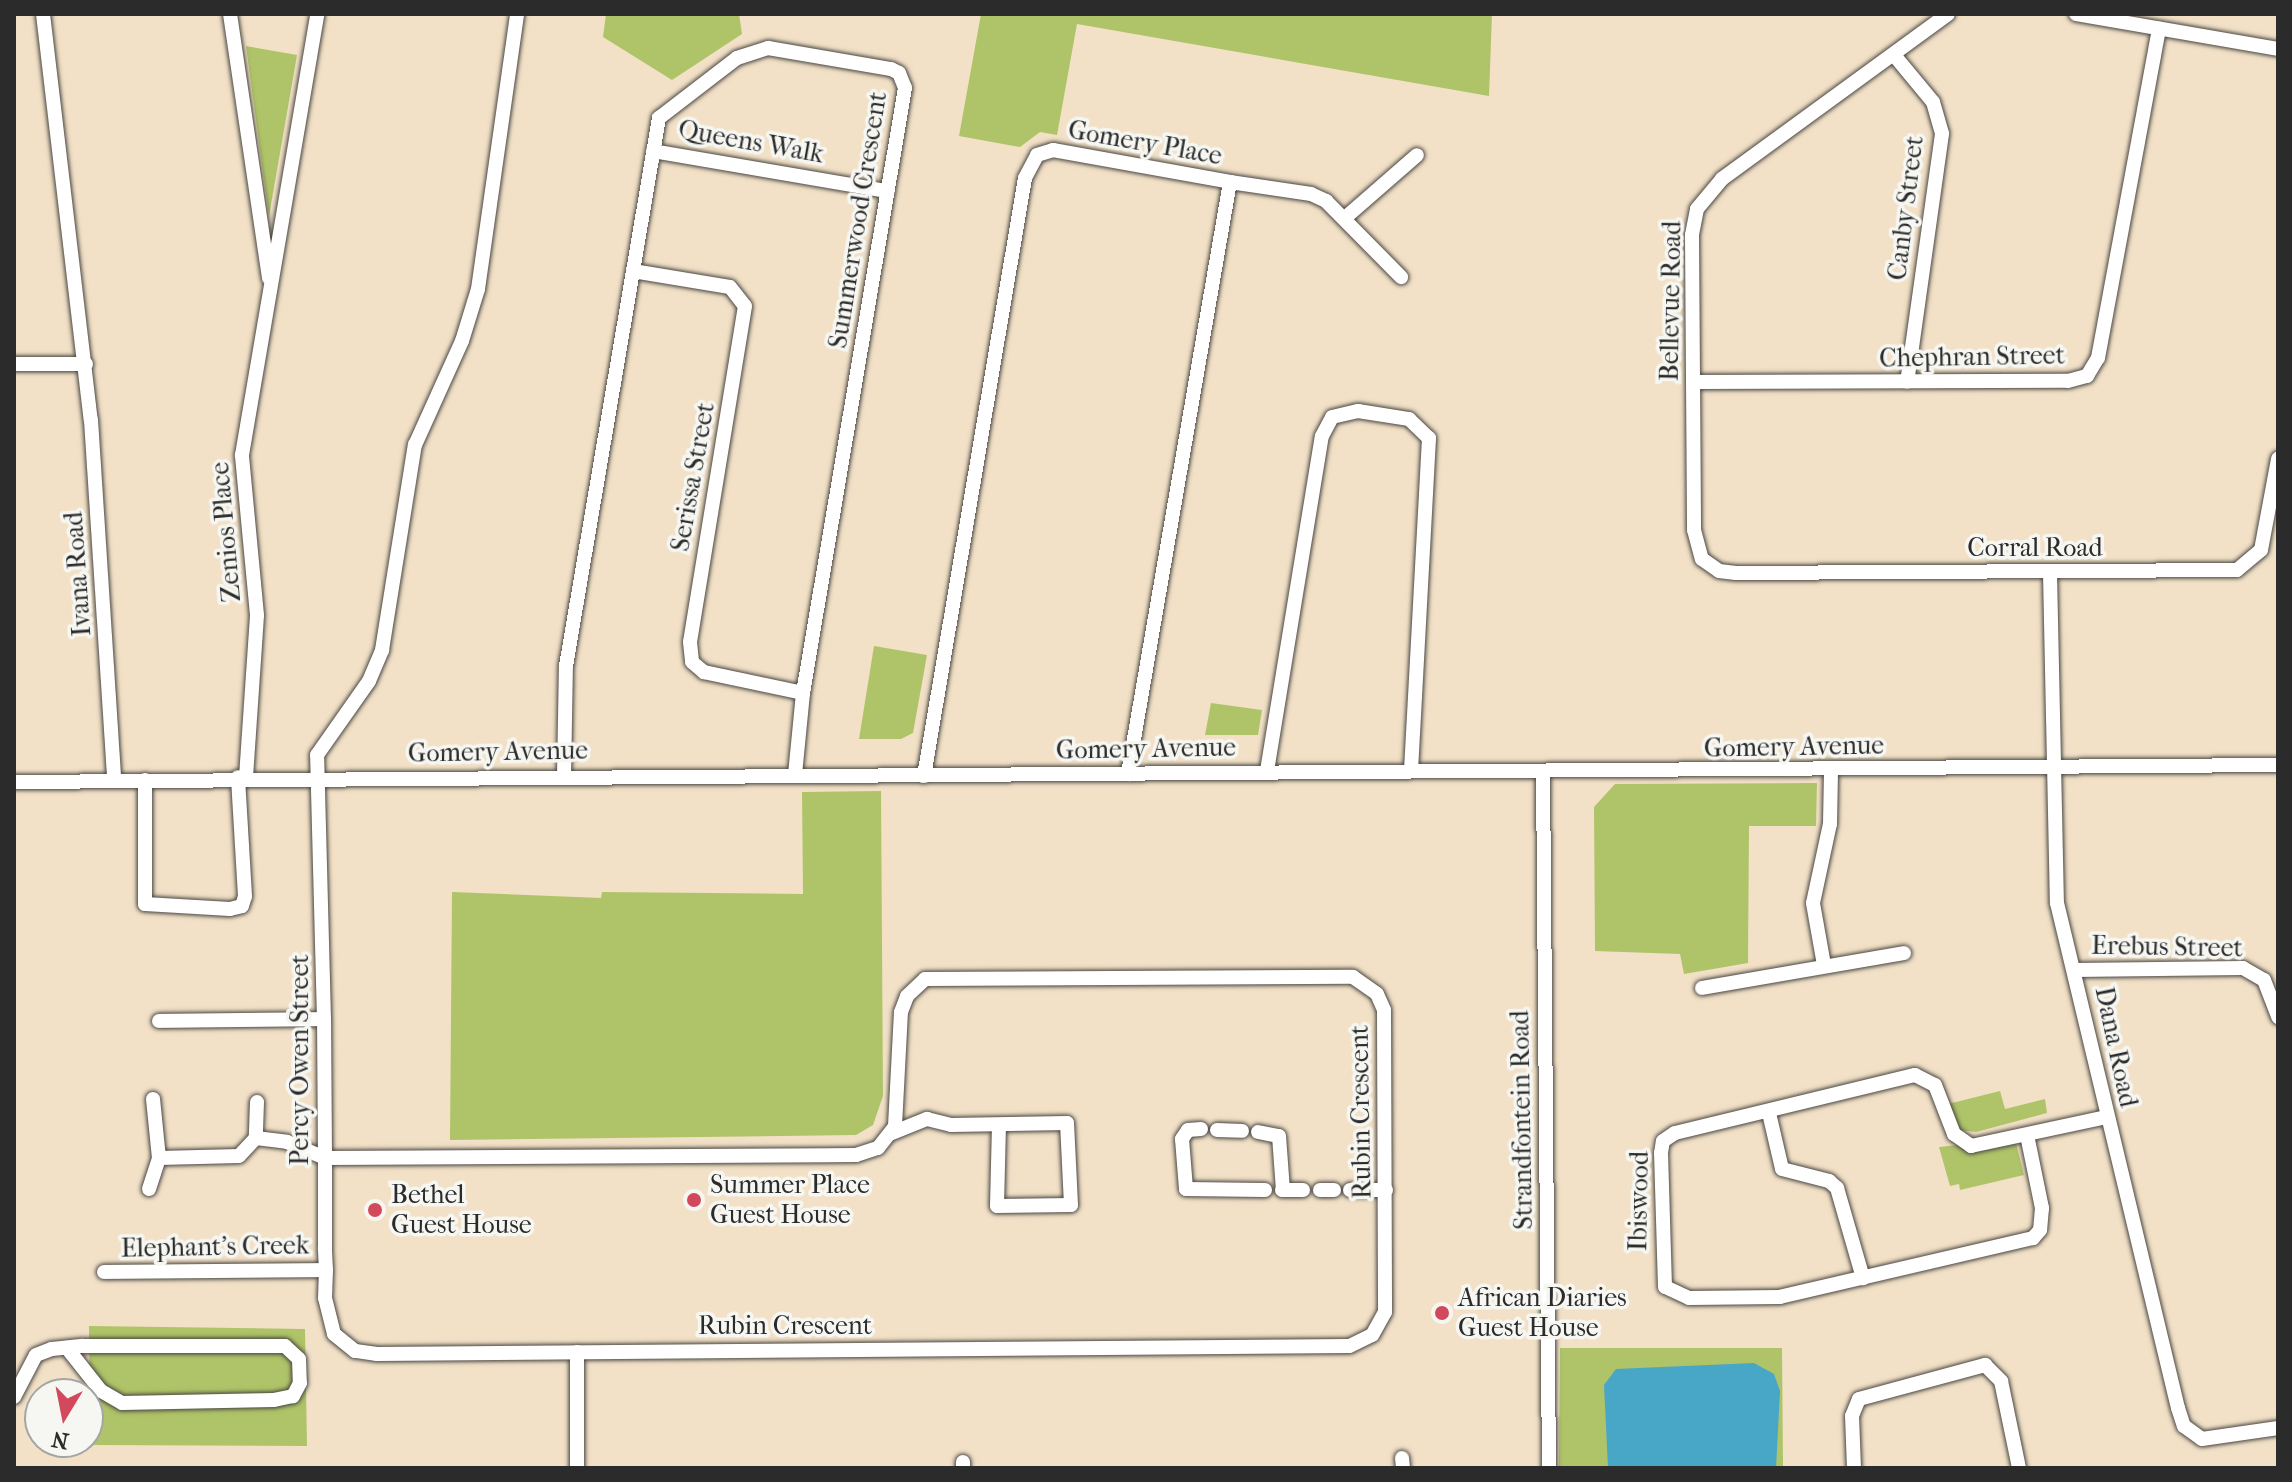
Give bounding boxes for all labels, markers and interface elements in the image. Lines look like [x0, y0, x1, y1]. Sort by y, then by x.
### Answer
street label: Summerwood Crescent [822, 89, 894, 351]
street label: Queens Walk [676, 114, 826, 170]
street label: Gomery Place [1066, 114, 1224, 172]
street label: Canby Street [1882, 134, 1930, 282]
street label: Bellevue Road [1654, 221, 1688, 381]
street label: Chephran Street [1879, 340, 2065, 374]
street label: Serissa Street [665, 400, 721, 554]
street label: Zenios Place [204, 461, 248, 603]
street label: Ivana Road [58, 511, 98, 637]
street label: Corral Road [1967, 532, 2103, 564]
street label: Gomery Avenue [1704, 730, 1884, 764]
street label: Gomery Avenue [1056, 732, 1236, 766]
street label: Gomery Avenue [408, 735, 588, 769]
street label: Erebus Street [2091, 930, 2243, 964]
street label: Percy Owen Street [284, 954, 316, 1166]
street label: Dana Road [2088, 984, 2144, 1110]
street label: Strandfontein Road [1504, 1010, 1540, 1230]
street label: Rubin Crescent [1344, 1025, 1378, 1199]
street label: Ibiswood [1623, 1151, 1655, 1251]
place label: Summer Place Guest House [710, 1169, 870, 1230]
place label: Bethel Guest House [391, 1179, 532, 1240]
marker: Summer Place Guest House [685, 1191, 703, 1209]
marker: Bethel Guest House [366, 1201, 384, 1219]
street label: Elephant’s Creek [121, 1230, 309, 1264]
place label: African Diaries Guest House [1458, 1282, 1627, 1344]
marker: African Diaries Guest House [1433, 1304, 1451, 1322]
street label: Rubin Crescent [698, 1310, 872, 1342]
north arrow [24, 1378, 104, 1458]
text: N [50, 1425, 71, 1454]

